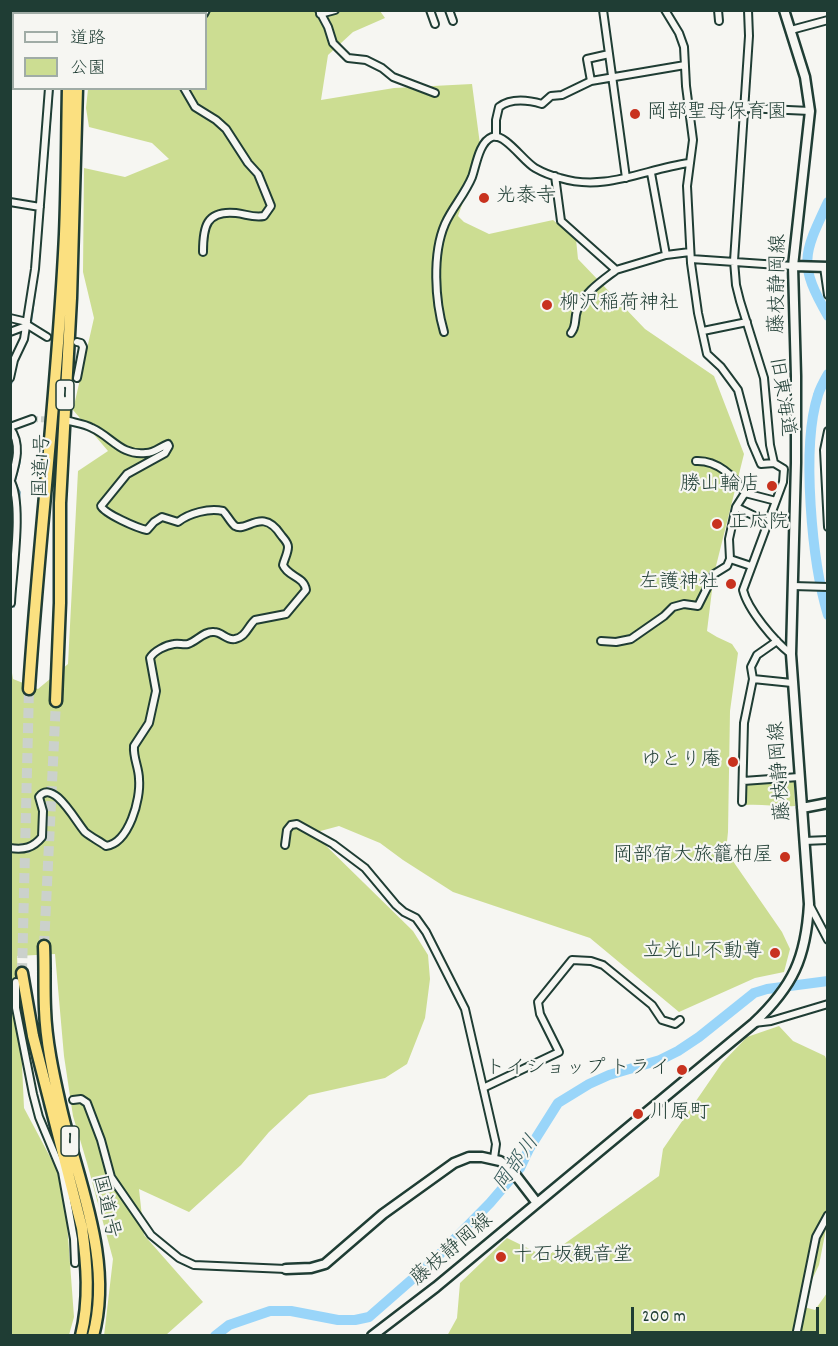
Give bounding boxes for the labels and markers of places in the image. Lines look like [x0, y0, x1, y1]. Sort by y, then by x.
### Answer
place label: 岡部聖母保育園 [647, 102, 787, 126]
marker: 岡部聖母保育園 [628, 107, 642, 121]
place label: 光泰寺 [496, 186, 556, 210]
marker: 光泰寺 [477, 191, 491, 205]
place label: 柳沢稲荷神社 [559, 293, 679, 317]
marker: 柳沢稲荷神社 [540, 298, 554, 312]
place label: 勝山輪店 [680, 474, 760, 498]
marker: 勝山輪店 [765, 479, 779, 493]
place label: 正応院 [729, 512, 789, 536]
marker: 正応院 [710, 517, 724, 531]
place label: 左護神社 [639, 572, 719, 596]
marker: 左護神社 [724, 577, 738, 591]
place label: ゆとり庵 [641, 750, 721, 774]
marker: ゆとり庵 [726, 755, 740, 769]
place label: 岡部宿大旅籠柏屋 [613, 845, 773, 869]
marker: 岡部宿大旅籠柏屋 [778, 850, 792, 864]
place label: 立光山不動尊 [643, 941, 763, 965]
marker: 立光山不動尊 [768, 946, 782, 960]
place label: トイショップ トライ [485, 1058, 670, 1082]
marker: トイショップ トライ [675, 1063, 689, 1077]
place label: 川原町 [650, 1102, 710, 1126]
marker: 川原町 [631, 1107, 645, 1121]
place label: 十石坂観音堂 [513, 1245, 633, 1269]
marker: 十石坂観音堂 [494, 1250, 508, 1264]

